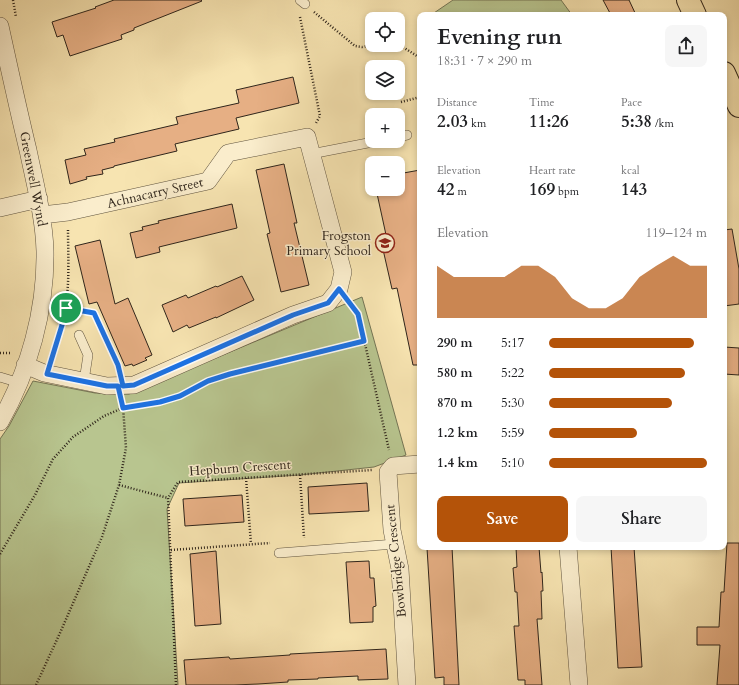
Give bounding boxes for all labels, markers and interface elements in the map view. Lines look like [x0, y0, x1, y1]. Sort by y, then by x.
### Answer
map controls [365, 12, 405, 196]
button: locate [365, 12, 405, 52]
text: Evening run [437, 22, 562, 52]
button: share [665, 25, 707, 67]
text: 18:31 · 7 × 290 m [437, 52, 532, 70]
button: layers [365, 60, 405, 100]
text: Distance [437, 95, 477, 110]
text: Time [529, 95, 554, 110]
text: Pace [621, 95, 642, 110]
button: + [365, 108, 405, 148]
text: 2.03 [437, 110, 468, 133]
text: 11:26 [529, 110, 569, 133]
text: 5:38 [621, 110, 652, 133]
text: km [468, 116, 486, 131]
text: /km [652, 116, 674, 131]
street label: Greenwell Wynd [15, 130, 51, 228]
button: − [365, 156, 405, 196]
text: Elevation [437, 163, 481, 178]
text: Heart rate [529, 163, 576, 178]
text: kcal [621, 163, 639, 178]
street label: Achnacarry Street [105, 173, 205, 213]
text: 42 [437, 178, 454, 201]
text: 169 [529, 178, 555, 201]
text: 143 [621, 178, 647, 201]
text: m [454, 184, 467, 199]
text: bpm [555, 184, 579, 199]
text: Elevation [437, 224, 489, 242]
text: 119–124 m [645, 224, 707, 242]
place label: Frogston Primary School [286, 227, 372, 260]
school or university icon: Frogston Primary School [374, 232, 396, 254]
pin [49, 291, 83, 325]
icon: arrive [55, 297, 77, 319]
text: 290 m [437, 334, 472, 352]
text: 5:17 [501, 334, 524, 352]
text: 580 m [437, 364, 472, 382]
text: 5:22 [501, 364, 524, 382]
text: 870 m [437, 394, 472, 412]
text: 5:30 [501, 394, 524, 412]
text: 1.2 km [437, 424, 478, 442]
text: 5:59 [501, 424, 524, 442]
text: 1.4 km [437, 454, 478, 472]
text: 5:10 [501, 454, 524, 472]
street label: Hepburn Crescent [189, 455, 291, 481]
button: Save [437, 496, 568, 542]
button: Share [576, 496, 707, 542]
street label: Bowbridge Crescent [381, 504, 411, 618]

